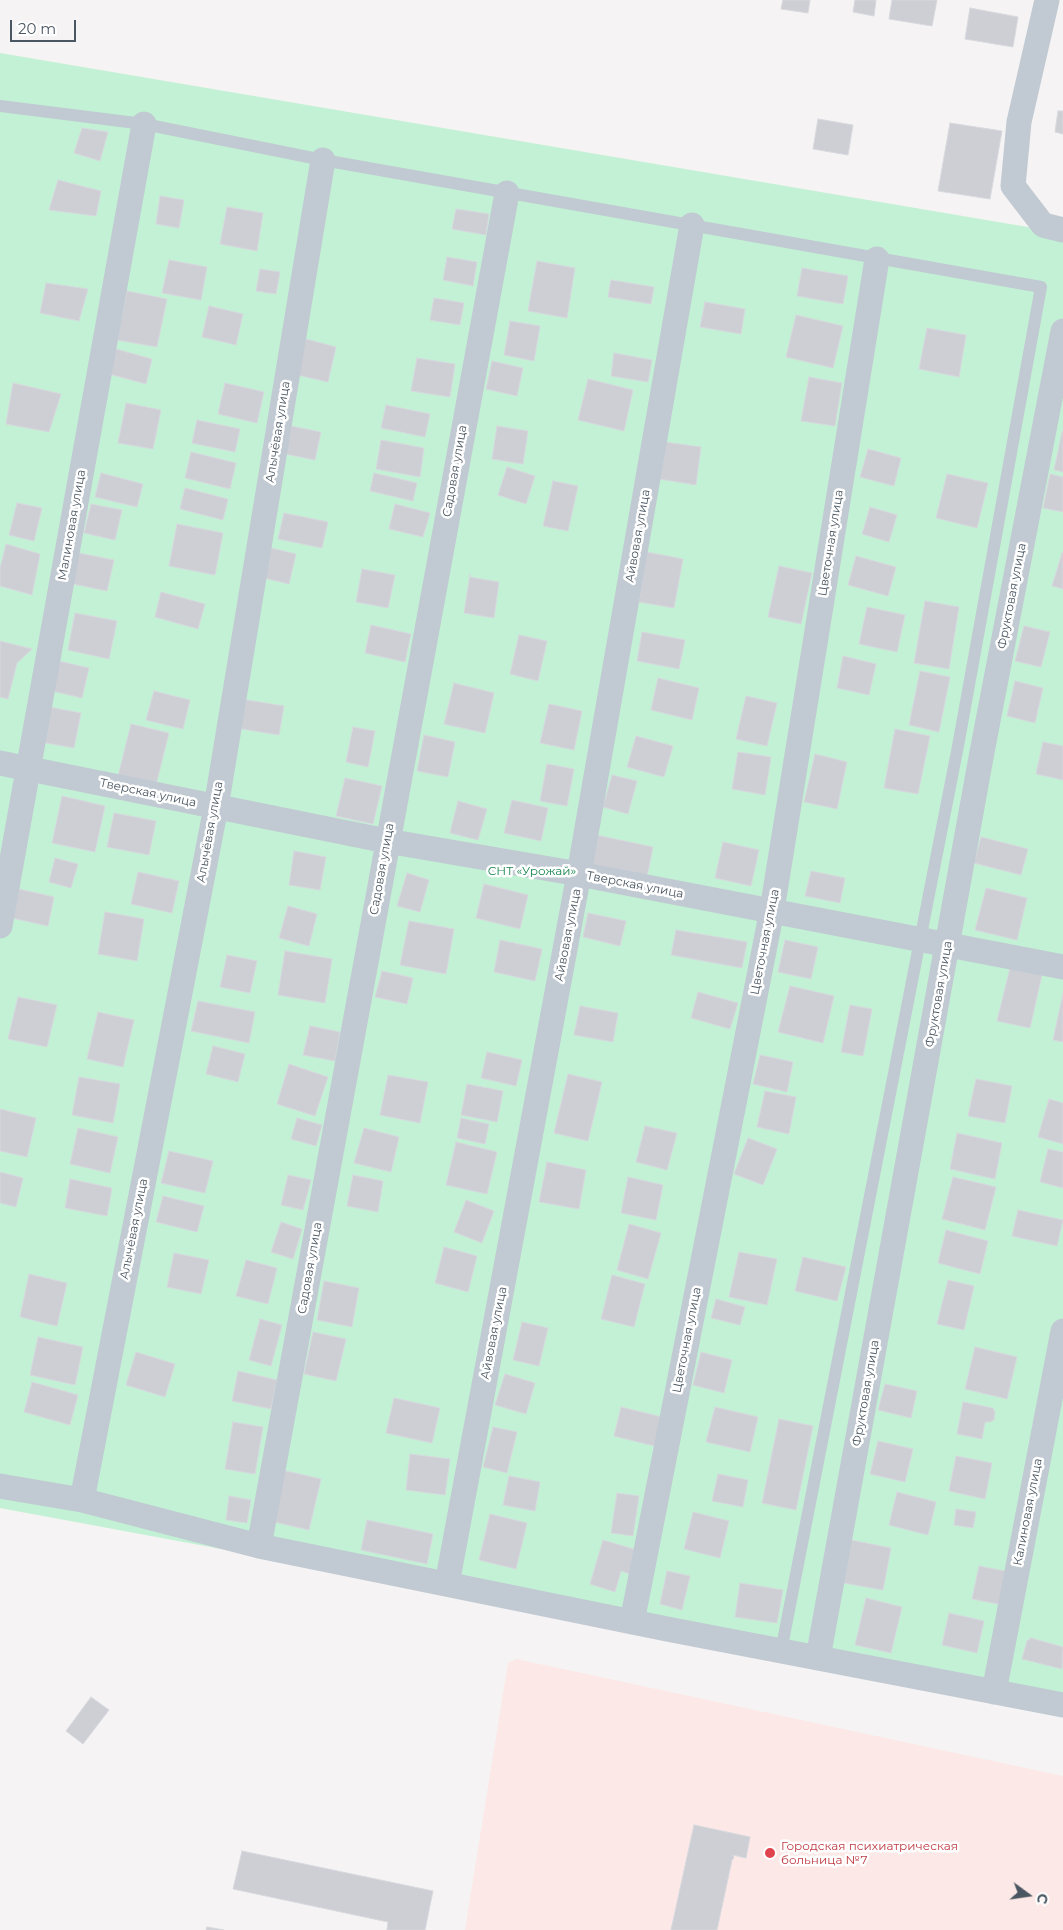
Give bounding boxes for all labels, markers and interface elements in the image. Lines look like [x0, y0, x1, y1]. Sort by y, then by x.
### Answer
scale bar [12, 10, 79, 42]
text: 20 m [18, 19, 56, 38]
street label: Алычёвая улица [263, 380, 293, 484]
street label: Садовая улица [440, 424, 470, 518]
street label: Малиновая улица [55, 468, 89, 582]
street label: Айвовая улица [623, 488, 653, 584]
street label: Цветочная улица [815, 489, 847, 597]
street label: Фруктовая улица [995, 542, 1029, 650]
street label: Тверская улица [98, 776, 198, 810]
street label: Алычёвая улица [194, 780, 226, 884]
street label: Садовая улица [367, 822, 397, 916]
park label: СНТ «Урожай» [488, 864, 576, 878]
street label: Тверская улица [585, 869, 685, 901]
street label: Айвовая улица [552, 887, 584, 983]
street label: Цветочная улица [748, 888, 782, 996]
street label: Фруктовая улица [923, 940, 955, 1048]
street label: Алычёвая улица [117, 1177, 151, 1281]
street label: Садовая улица [295, 1221, 325, 1315]
street label: Айвовая улица [478, 1285, 510, 1381]
street label: Цветочная улица [670, 1286, 704, 1394]
street label: Фруктовая улица [850, 1339, 882, 1447]
street label: Калиновая улица [1011, 1457, 1045, 1567]
place label: Городская психиатрическая больница №7 [781, 1839, 958, 1867]
marker: Городская психиатрическая больница №7 [763, 1846, 777, 1860]
north arrow [1003, 1870, 1053, 1920]
text: С [1033, 1892, 1053, 1906]

